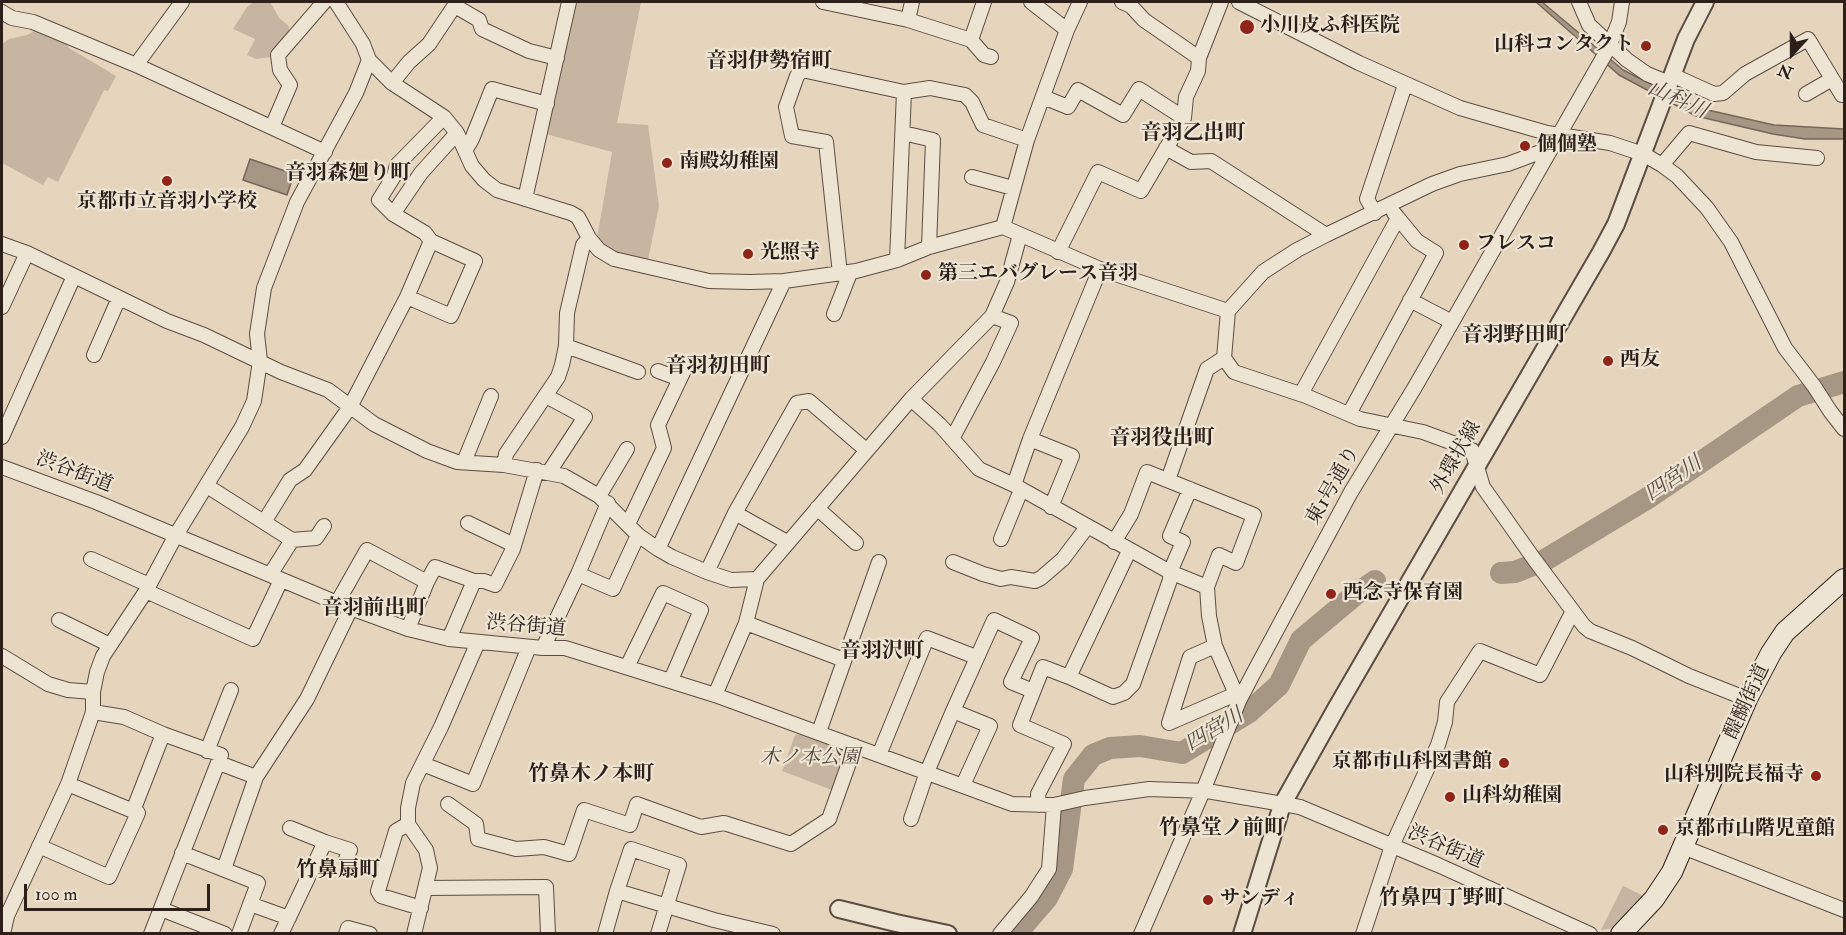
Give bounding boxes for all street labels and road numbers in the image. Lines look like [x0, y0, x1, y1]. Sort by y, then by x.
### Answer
street label: 外環状線 [1427, 417, 1487, 499]
street label: 東1号通り [1302, 442, 1366, 530]
street label: 渋谷街道 [32, 447, 116, 499]
street label: 渋谷街道 [485, 612, 567, 642]
street label: 醍醐街道 [1720, 661, 1776, 743]
street label: 渋谷街道 [1403, 821, 1487, 875]

